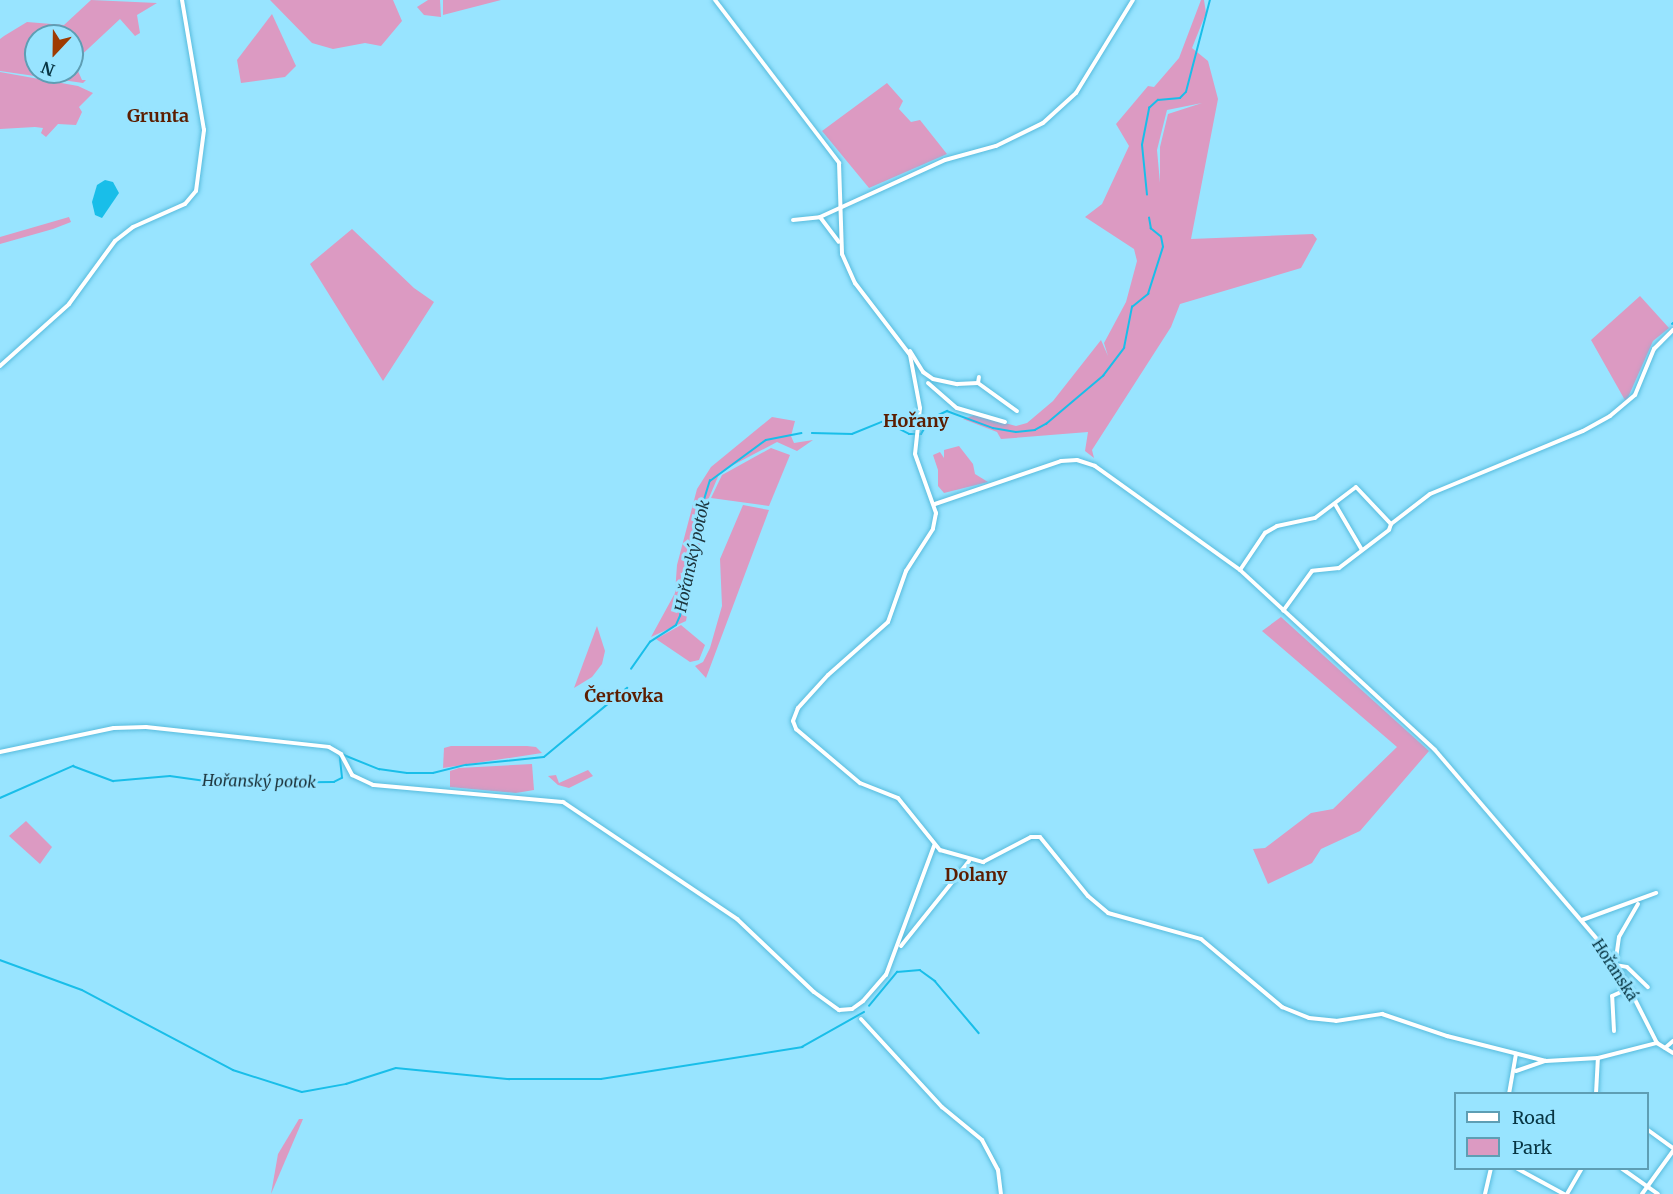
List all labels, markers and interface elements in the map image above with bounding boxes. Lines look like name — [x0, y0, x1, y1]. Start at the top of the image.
north arrow — [24, 24, 84, 84]
text: N — [38, 57, 58, 80]
district label: Grunta — [127, 105, 189, 127]
district label: Hořany — [883, 410, 949, 432]
water label: Hořanský potok — [671, 498, 713, 614]
district label: Čertovka — [584, 685, 664, 707]
water label: Hořanský potok — [202, 770, 316, 792]
district label: Dolany — [944, 864, 1008, 886]
street label: Hořanská — [1588, 936, 1642, 1004]
legend — [1454, 1092, 1649, 1170]
text: Road — [1512, 1106, 1556, 1129]
text: Park — [1512, 1136, 1552, 1159]

